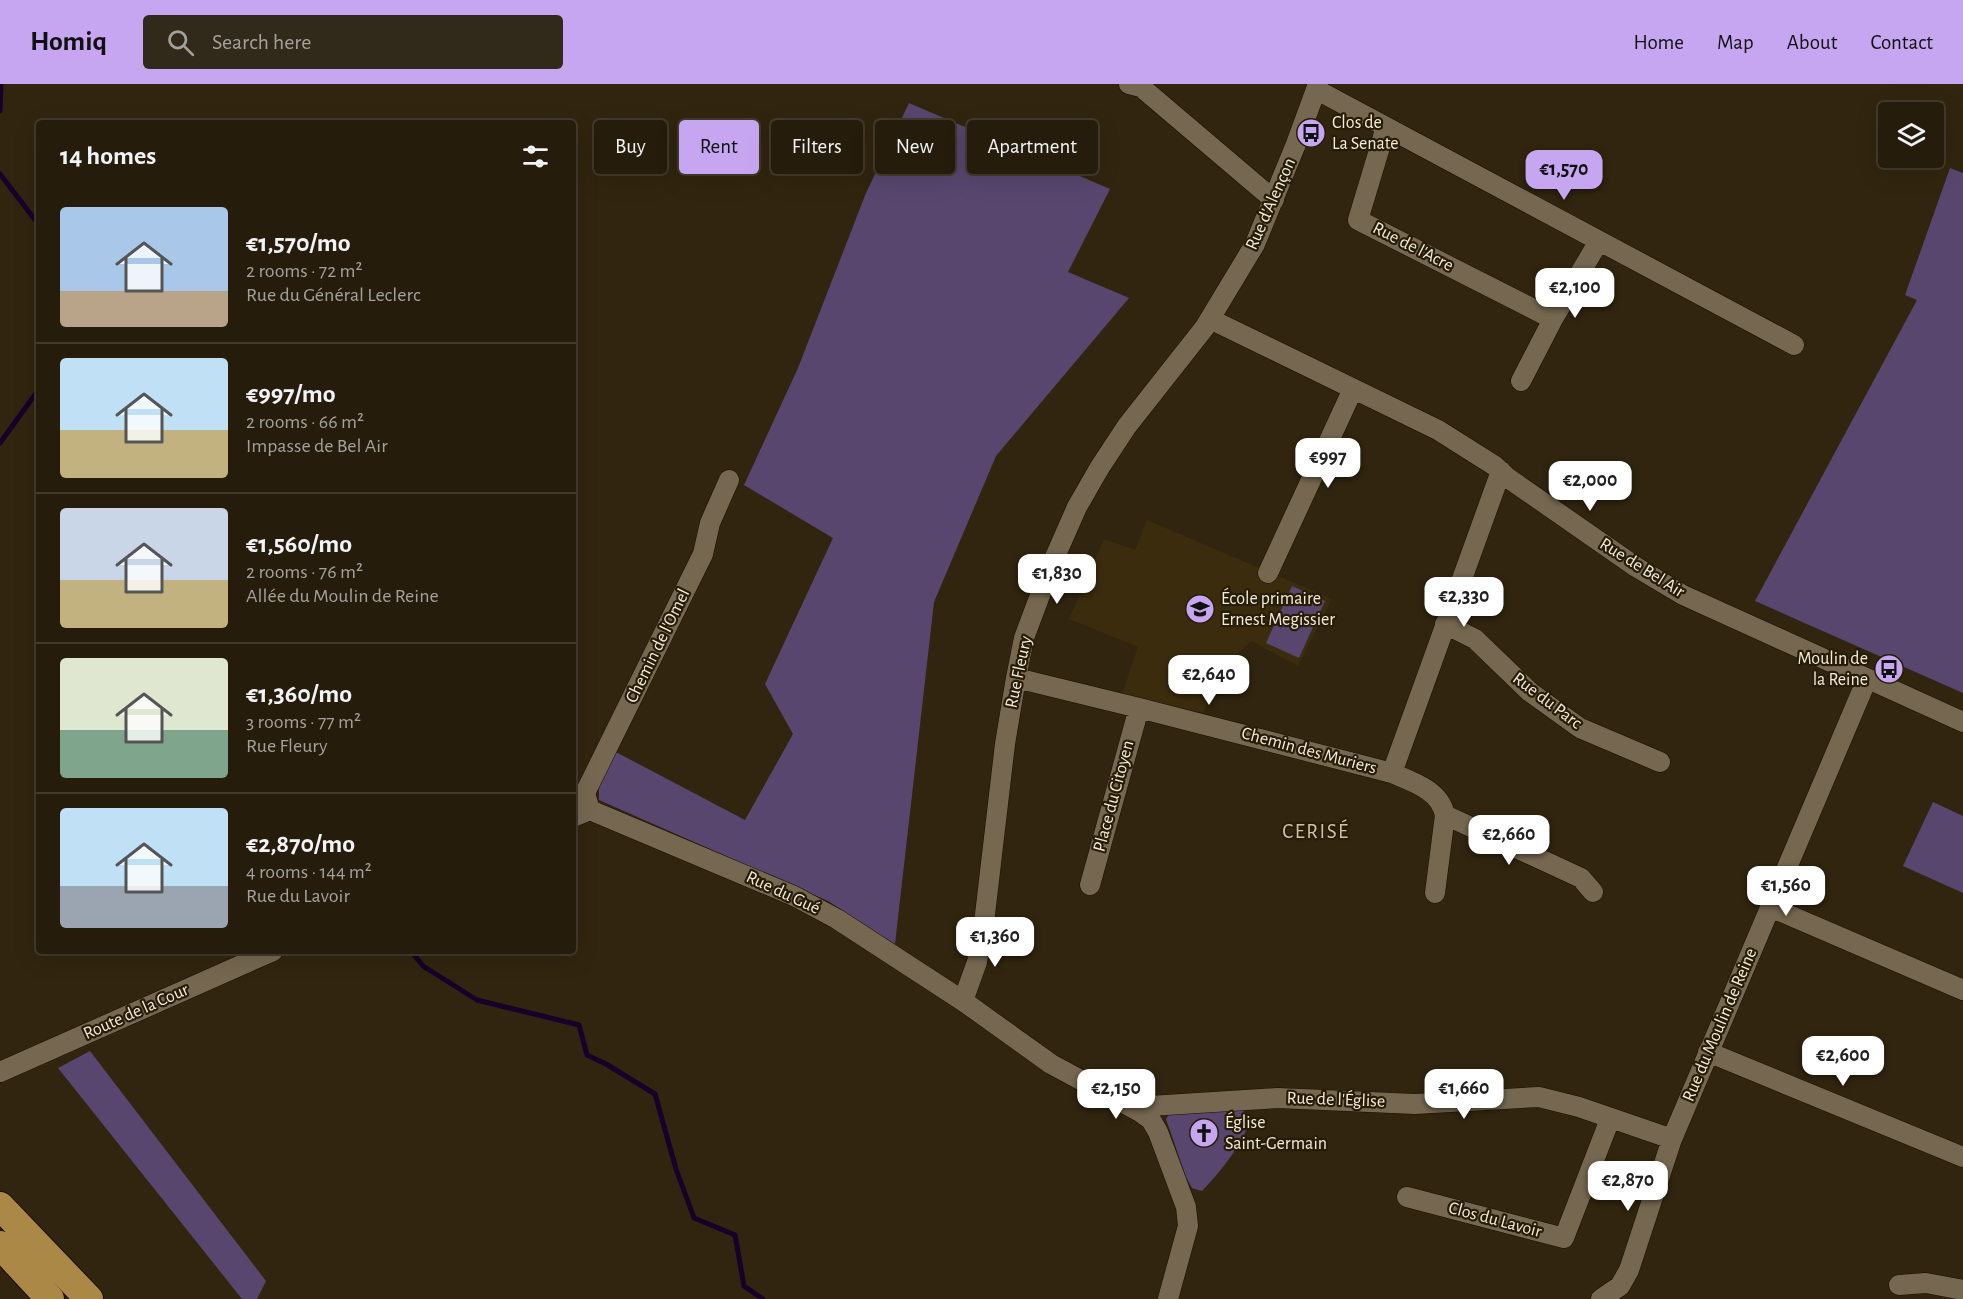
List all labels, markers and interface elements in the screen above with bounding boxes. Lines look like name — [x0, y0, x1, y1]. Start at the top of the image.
search box — [143, 15, 563, 69]
icon: search — [164, 26, 197, 59]
text: Homiq — [30, 28, 107, 56]
text: Search here — [212, 31, 312, 53]
text: Home — [1633, 32, 1684, 53]
text: Map — [1717, 32, 1754, 53]
text: About — [1787, 32, 1837, 53]
text: Contact — [1870, 32, 1933, 53]
map controls — [1878, 102, 1944, 168]
button: layers — [1878, 102, 1944, 168]
place label: Clos de La Senate — [1332, 114, 1399, 153]
bus stop icon: Clos de La Senate — [1295, 117, 1327, 149]
chip: Buy — [594, 120, 667, 174]
chip: Rent — [679, 120, 759, 174]
chip: Filters — [771, 120, 863, 174]
chip: New — [875, 120, 955, 174]
chip: Apartment — [967, 120, 1098, 174]
icon: filters — [519, 140, 552, 173]
text: 14 homes — [60, 143, 156, 169]
pin: €1,570 — [1515, 150, 1613, 201]
street label: Rue d'Alençon — [1243, 155, 1299, 253]
text: €1,570 — [1540, 159, 1588, 179]
street label: Rue de l'Acre — [1370, 219, 1456, 275]
text: €1,570/mo — [246, 230, 351, 256]
icon: home — [108, 231, 180, 303]
text: 2 rooms · 72 m² — [246, 261, 363, 281]
pin: €2,100 — [1526, 268, 1624, 319]
text: €2,100 — [1549, 277, 1601, 297]
text: Rue du Général Leclerc — [246, 285, 421, 305]
text: €997/mo — [246, 381, 336, 407]
icon: home — [108, 382, 180, 454]
text: 2 rooms · 66 m² — [246, 412, 364, 432]
text: Impasse de Bel Air — [246, 436, 388, 456]
pin: €997 — [1292, 438, 1364, 489]
text: €997 — [1309, 447, 1347, 467]
pin: €2,000 — [1541, 461, 1639, 512]
text: €2,000 — [1563, 470, 1617, 490]
text: €1,560/mo — [246, 531, 352, 557]
icon: home — [108, 532, 180, 604]
street label: Rue de Bel Air — [1596, 535, 1688, 601]
pin: €1,830 — [1008, 554, 1106, 605]
text: 2 rooms · 76 m² — [246, 562, 363, 582]
text: €1,830 — [1032, 563, 1082, 583]
pin: €2,330 — [1415, 577, 1513, 628]
text: Allée du Moulin de Reine — [246, 586, 439, 606]
street label: Chemin de l'Omel — [623, 586, 693, 706]
text: €2,330 — [1439, 586, 1490, 606]
place label: École primaire Ernest Megissier — [1221, 587, 1335, 629]
school or university icon: École primaire Ernest Megissier — [1184, 593, 1216, 625]
street label: Rue Fleury — [1003, 634, 1035, 710]
place label: Moulin de la Reine — [1797, 650, 1868, 689]
bus stop icon: Moulin de la Reine — [1873, 653, 1905, 685]
pin: €2,640 — [1160, 655, 1258, 706]
text: €2,640 — [1182, 664, 1236, 684]
street label: Rue du Parc — [1509, 669, 1585, 733]
text: €1,360/mo — [246, 681, 352, 707]
icon: home — [108, 682, 180, 754]
text: 3 rooms · 77 m² — [246, 712, 361, 732]
street label: Chemin des Muriers — [1240, 724, 1378, 778]
text: Rue Fleury — [246, 736, 327, 756]
street label: Place du Citoyen — [1090, 738, 1138, 854]
pin: €2,660 — [1460, 815, 1558, 866]
district label: CERISÉ — [1282, 819, 1350, 842]
text: €2,660 — [1482, 824, 1536, 844]
text: €2,870/mo — [246, 831, 355, 857]
icon: home — [108, 832, 180, 904]
text: 4 rooms · 144 m² — [246, 862, 372, 882]
pin: €1,560 — [1737, 866, 1835, 917]
street label: Rue du Gué — [743, 868, 823, 918]
text: €1,560 — [1761, 875, 1811, 895]
text: Rue du Lavoir — [246, 886, 350, 906]
pin: €1,360 — [946, 917, 1044, 968]
text: €1,360 — [970, 926, 1020, 946]
street label: Rue du Moulin de Reine — [1680, 946, 1760, 1104]
street label: Route de la Cour — [81, 981, 191, 1043]
pin: €2,600 — [1794, 1036, 1892, 1087]
text: €2,600 — [1816, 1045, 1870, 1065]
pin: €2,150 — [1067, 1069, 1165, 1120]
pin: €1,660 — [1415, 1069, 1513, 1120]
text: €2,150 — [1091, 1078, 1141, 1098]
text: €1,660 — [1439, 1078, 1489, 1098]
street label: Rue de l'Église — [1286, 1086, 1386, 1111]
place label: Église Saint-Germain — [1225, 1111, 1327, 1153]
church icon: Église Saint-Germain — [1188, 1117, 1220, 1149]
pin: €2,870 — [1579, 1161, 1677, 1212]
text: €2,870 — [1602, 1170, 1654, 1190]
street label: Clos du Lavoir — [1446, 1199, 1544, 1241]

